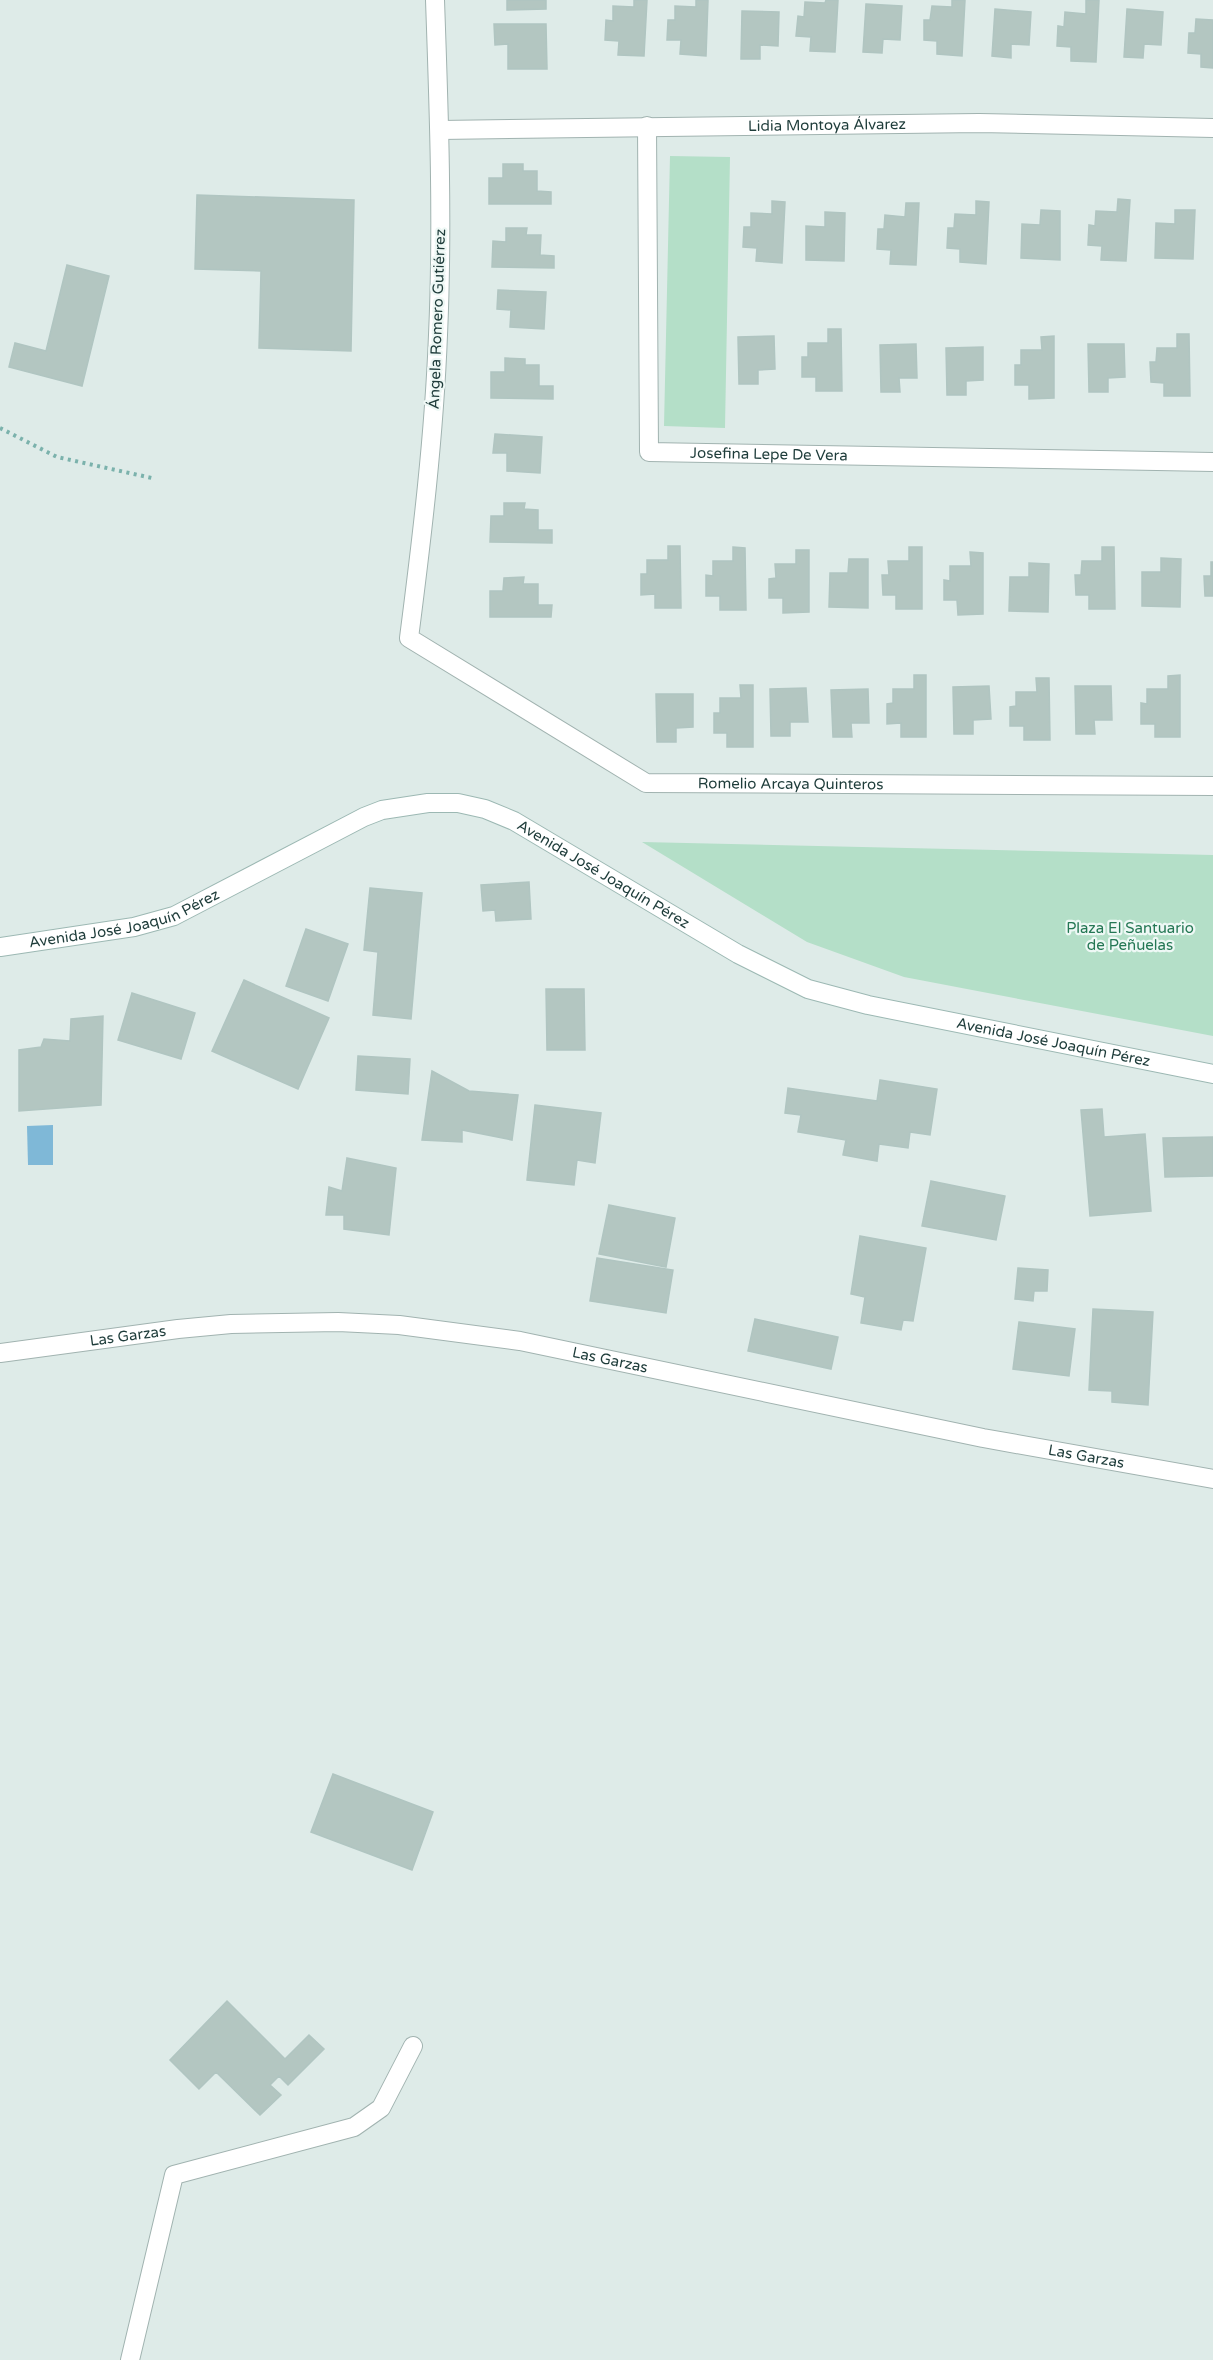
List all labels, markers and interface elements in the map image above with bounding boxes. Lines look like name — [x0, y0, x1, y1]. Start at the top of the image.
street label: Lidia Montoya Álvarez — [748, 115, 906, 135]
street label: Ángela Romero Gutiérrez — [425, 228, 449, 410]
street label: Josefina Lepe De Vera — [690, 444, 848, 465]
street label: Romelio Arcaya Quinteros — [698, 774, 884, 793]
street label: Avenida José Joaquín Pérez — [514, 816, 693, 932]
street label: Avenida José Joaquín Pérez — [28, 885, 222, 952]
park label: Plaza El Santuario de Peñuelas — [1066, 919, 1194, 954]
street label: Avenida José Joaquín Pérez — [955, 1014, 1152, 1070]
street label: Las Garzas — [89, 1322, 167, 1350]
street label: Las Garzas — [571, 1343, 650, 1377]
street label: Las Garzas — [1047, 1441, 1126, 1472]

